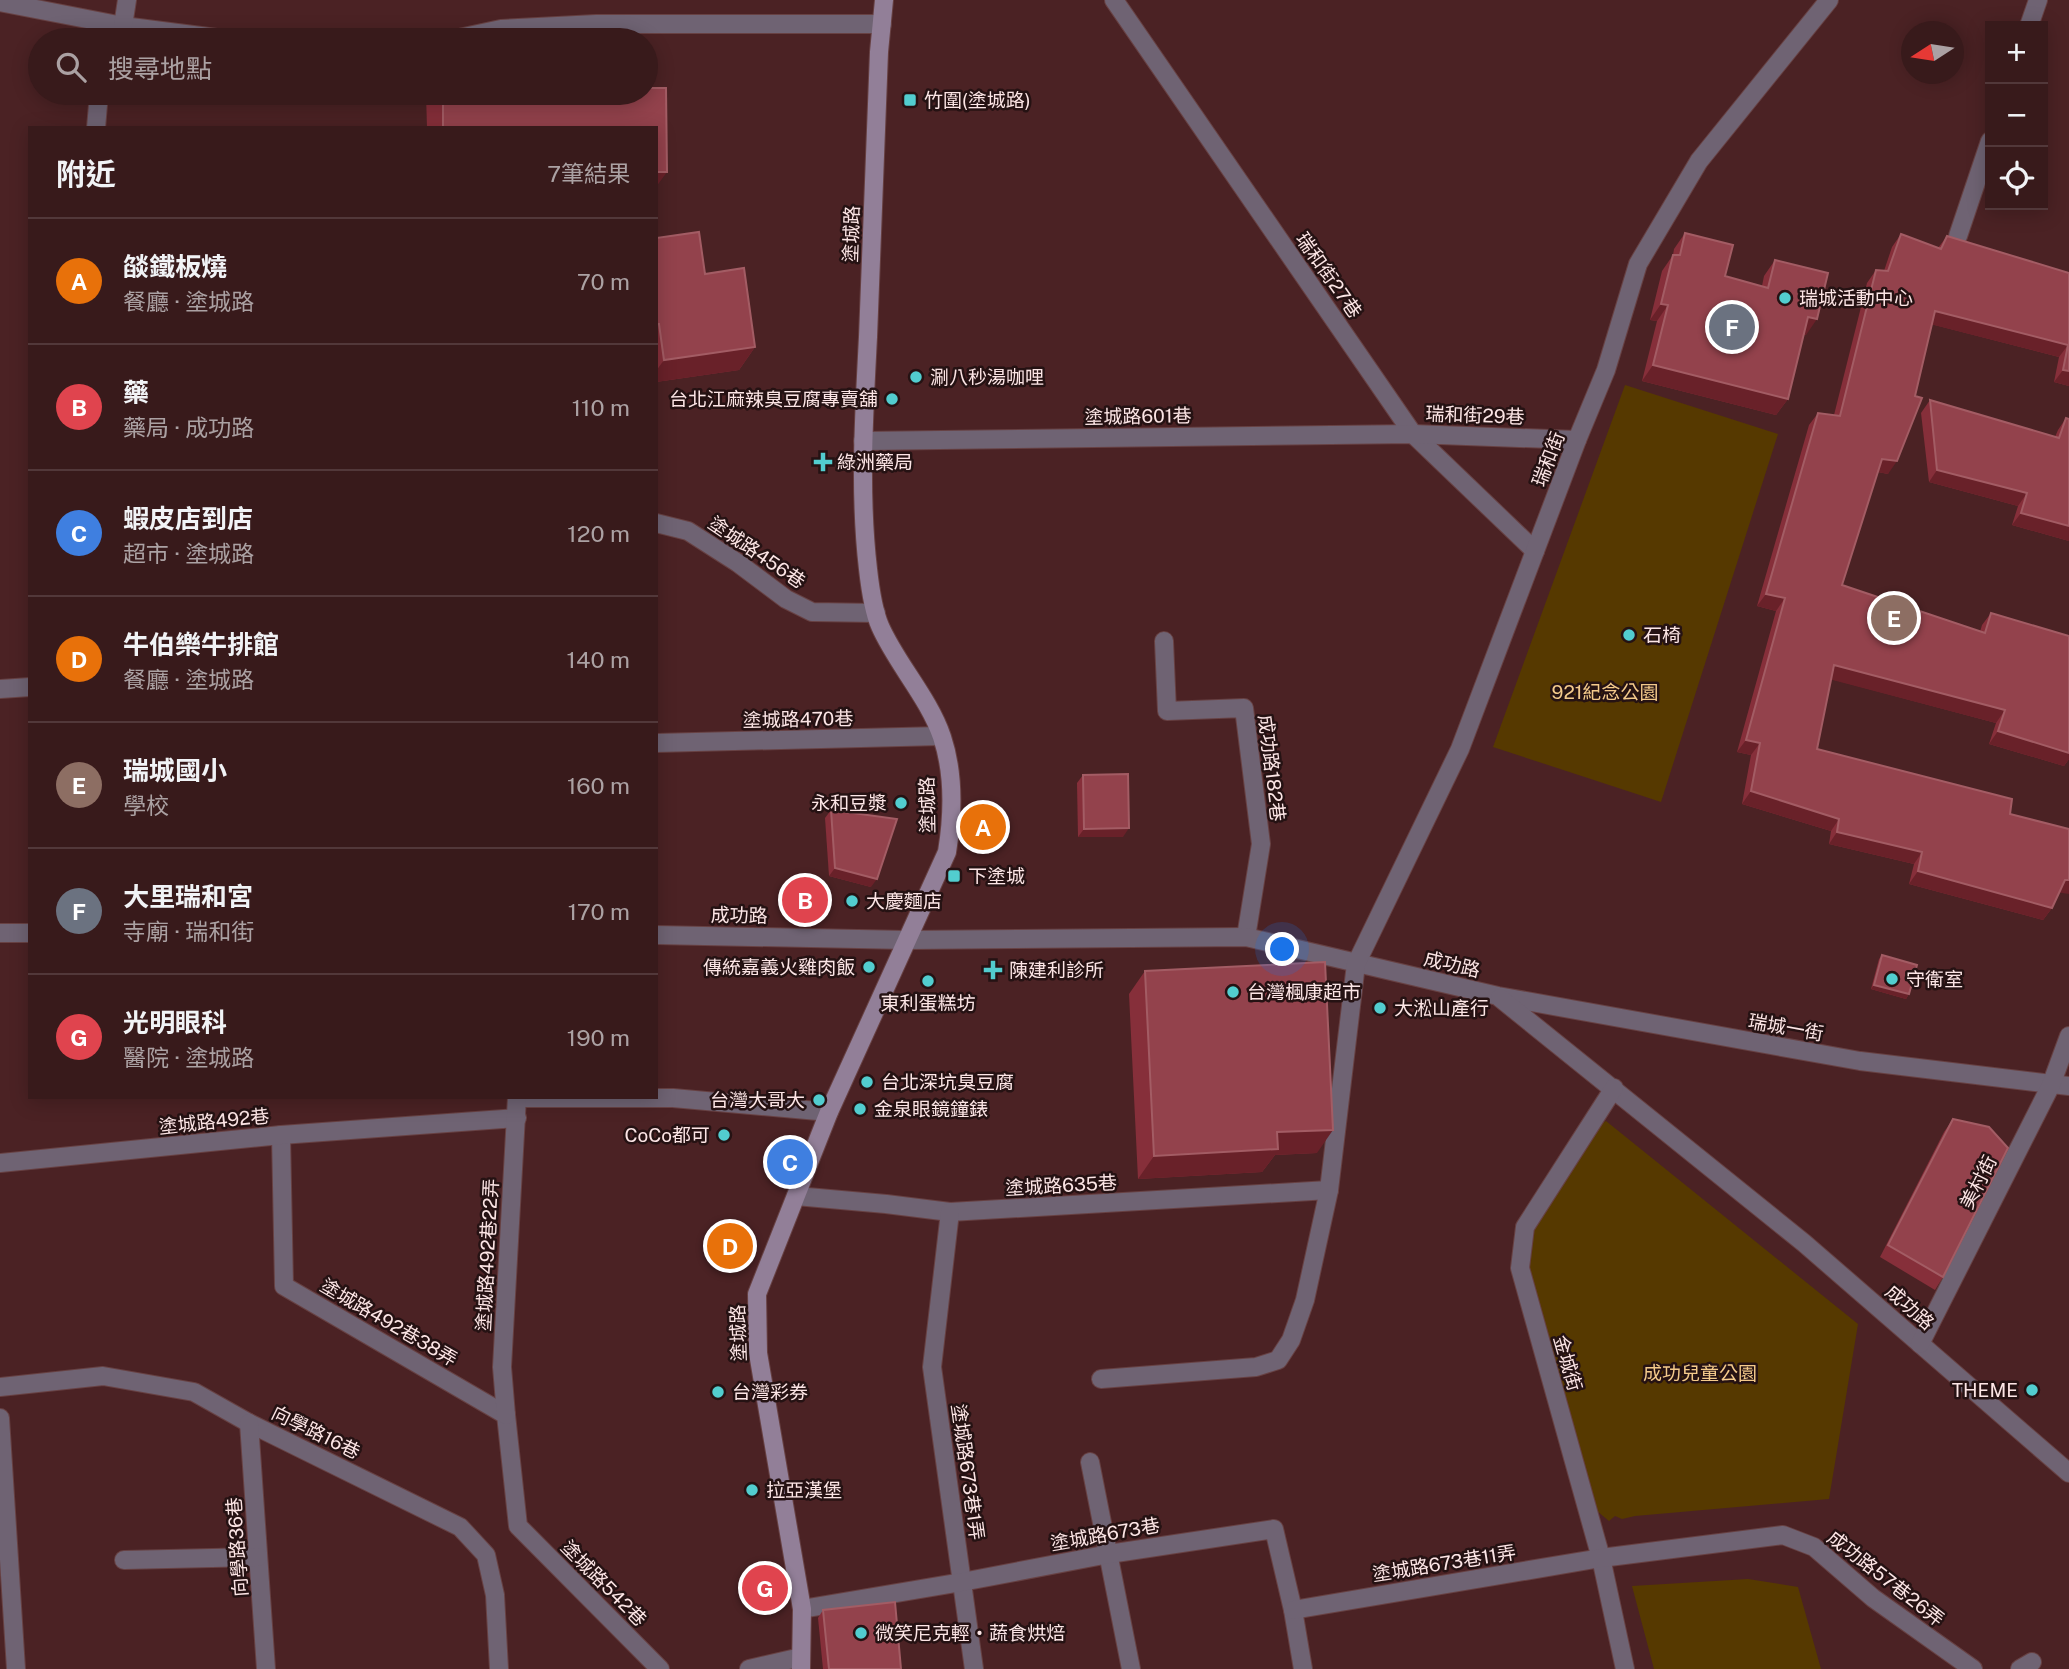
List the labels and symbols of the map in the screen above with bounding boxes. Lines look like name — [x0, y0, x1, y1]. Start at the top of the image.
north arrow — [1901, 21, 1964, 84]
place label: 竹圍(塗城路) — [924, 89, 1031, 111]
marker: 竹圍(塗城路) — [902, 92, 918, 108]
street label: 塗城路 — [839, 205, 863, 263]
street label: 瑞和街27巷 — [1292, 228, 1366, 322]
place label: 瑞城活動中心 — [1799, 287, 1913, 309]
marker: 瑞城活動中心 — [1777, 290, 1793, 306]
pin: F — [1709, 301, 1755, 353]
place label: 涮八秒湯咖哩 — [930, 366, 1044, 388]
marker: 涮八秒湯咖哩 — [908, 369, 924, 385]
place label: 台北江麻辣臭豆腐專賣舖 — [669, 388, 878, 410]
marker: 台北江麻辣臭豆腐專賣舖 — [884, 391, 900, 407]
street label: 瑞和街29巷 — [1425, 402, 1525, 428]
street label: 塗城路601巷 — [1084, 404, 1192, 428]
street label: 瑞和街 — [1528, 428, 1568, 490]
place label: 綠洲藥局 — [837, 451, 913, 473]
marker: 綠洲藥局 — [815, 454, 831, 470]
street label: 塗城路456巷 — [705, 512, 809, 592]
pin: E — [1871, 592, 1917, 644]
place label: 石椅 — [1643, 624, 1681, 646]
marker: 石椅 — [1621, 627, 1637, 643]
park label: 921紀念公園 — [1552, 681, 1658, 703]
street label: 塗城路470巷 — [743, 707, 853, 731]
street label: 成功路182巷 — [1255, 713, 1289, 823]
street label: 塗城路 — [916, 776, 938, 834]
place label: 永和豆漿 — [811, 792, 887, 814]
marker: 永和豆漿 — [893, 795, 909, 811]
pin: A — [960, 801, 1006, 853]
place label: 下塗城 — [968, 865, 1025, 887]
marker: 下塗城 — [946, 868, 962, 884]
pin: B — [782, 874, 828, 926]
place label: 大慶麵店 — [866, 890, 942, 912]
marker: 大慶麵店 — [844, 893, 860, 909]
street label: 成功路 — [710, 904, 768, 926]
your location — [1265, 932, 1299, 966]
street label: 成功路 — [1422, 947, 1482, 981]
place label: 傳統嘉義火雞肉飯 — [703, 956, 855, 978]
marker: 傳統嘉義火雞肉飯 — [861, 959, 877, 975]
place label: 陳建利診所 — [1009, 959, 1104, 981]
marker: 陳建利診所 — [983, 960, 1003, 980]
place label: 守衛室 — [1906, 968, 1963, 990]
marker: 守衛室 — [1884, 971, 1900, 987]
marker: 東利蛋糕坊 — [920, 973, 936, 989]
place label: 台灣楓康超市 — [1247, 981, 1361, 1003]
marker: 台灣楓康超市 — [1225, 984, 1241, 1000]
place label: 東利蛋糕坊 — [880, 992, 976, 1014]
place label: 大淞山產行 — [1394, 997, 1489, 1019]
marker: 大淞山產行 — [1372, 1000, 1388, 1016]
street label: 瑞城一街 — [1747, 1010, 1825, 1044]
place label: 台北深坑臭豆腐 — [881, 1071, 1014, 1093]
marker: 台北深坑臭豆腐 — [859, 1074, 875, 1090]
place label: 台灣大哥大 — [710, 1089, 805, 1111]
marker: 台灣大哥大 — [811, 1092, 827, 1108]
place label: 金泉眼鏡鐘錶 — [874, 1098, 988, 1120]
marker: 金泉眼鏡鐘錶 — [852, 1101, 868, 1117]
street label: 塗城路492巷 — [158, 1104, 270, 1138]
place label: CoCo都可 — [624, 1124, 710, 1146]
marker: CoCo都可 — [716, 1127, 732, 1143]
pin: C — [767, 1136, 813, 1188]
street label: 美村街 — [1955, 1152, 2001, 1212]
street label: 塗城路635巷 — [1005, 1171, 1117, 1199]
street label: 塗城路492巷22弄 — [472, 1178, 502, 1332]
pin: D — [707, 1220, 753, 1272]
street label: 塗城路492巷38弄 — [317, 1274, 461, 1370]
street label: 成功路 — [1881, 1280, 1939, 1334]
street label: 塗城路 — [726, 1304, 750, 1362]
street label: 金城街 — [1550, 1333, 1586, 1393]
park label: 成功兒童公園 — [1643, 1362, 1757, 1384]
place label: THEME — [1952, 1379, 2018, 1401]
place label: 台灣彩券 — [732, 1381, 808, 1403]
marker: THEME — [2024, 1382, 2040, 1398]
marker: 台灣彩券 — [710, 1384, 726, 1400]
street label: 向學路16巷 — [268, 1401, 364, 1463]
street label: 塗城路673巷1弄 — [948, 1403, 988, 1541]
place label: 拉亞漢堡 — [766, 1479, 842, 1501]
marker: 拉亞漢堡 — [744, 1482, 760, 1498]
street label: 向學路36巷 — [223, 1497, 251, 1597]
street label: 塗城路673巷 — [1049, 1514, 1161, 1554]
street label: 成功路57巷26弄 — [1823, 1526, 1949, 1630]
street label: 塗城路542巷 — [557, 1536, 651, 1630]
street label: 塗城路673巷11弄 — [1371, 1541, 1517, 1585]
pin: G — [742, 1562, 788, 1614]
place label: 微笑尼克輕‧蔬食烘焙 — [875, 1622, 1065, 1644]
marker: 微笑尼克輕‧蔬食烘焙 — [853, 1625, 869, 1641]

